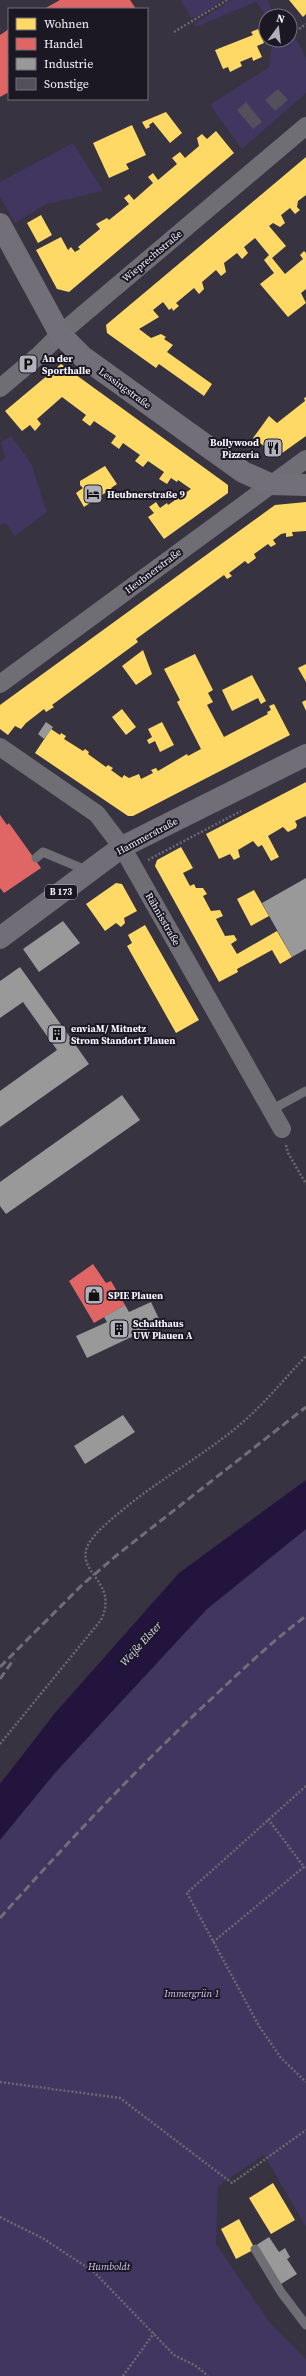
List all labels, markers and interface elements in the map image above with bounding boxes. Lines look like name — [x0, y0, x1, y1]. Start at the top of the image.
legend — [8, 8, 148, 100]
north arrow — [258, 8, 298, 48]
text: N — [275, 11, 286, 27]
text: Wohnen — [44, 16, 89, 32]
text: Handel — [44, 36, 83, 52]
text: Industrie — [44, 56, 93, 72]
text: Sonstige — [44, 76, 89, 92]
street label: Wieprechtstraße — [119, 227, 185, 285]
place label: An der Sporthalle — [42, 352, 91, 377]
parking icon: An der Sporthalle — [17, 353, 39, 375]
street label: Lessingstraße — [96, 365, 154, 411]
place label: Bollywood Pizzeria — [210, 436, 260, 461]
restaurant icon: Bollywood Pizzeria — [262, 437, 284, 459]
hotel icon: Heubnerstraße 9 — [82, 483, 104, 505]
place label: Heubnerstraße 9 — [107, 488, 185, 501]
street label: Heubnerstraße — [122, 545, 184, 597]
street label: Hammerstraße — [114, 814, 180, 858]
road number: B 173 — [45, 885, 77, 899]
street label: Rähnisstraße — [143, 890, 183, 948]
place label: enviaM/ Mitnetz Strom Standort Plauen — [71, 1022, 175, 1047]
building icon: enviaM/ Mitnetz Strom Standort Plauen — [46, 1023, 68, 1045]
shop icon: SPIE Plauen — [83, 1284, 105, 1306]
place label: SPIE Plauen — [108, 1289, 163, 1302]
place label: Schalthaus UW Plauen A — [133, 1317, 193, 1342]
building icon: Schalthaus UW Plauen A — [108, 1318, 130, 1340]
water label: Weiße Elster — [117, 1618, 165, 1670]
park label: Immergrün 1 — [163, 1987, 220, 2000]
park label: Humboldt — [87, 2260, 131, 2273]

